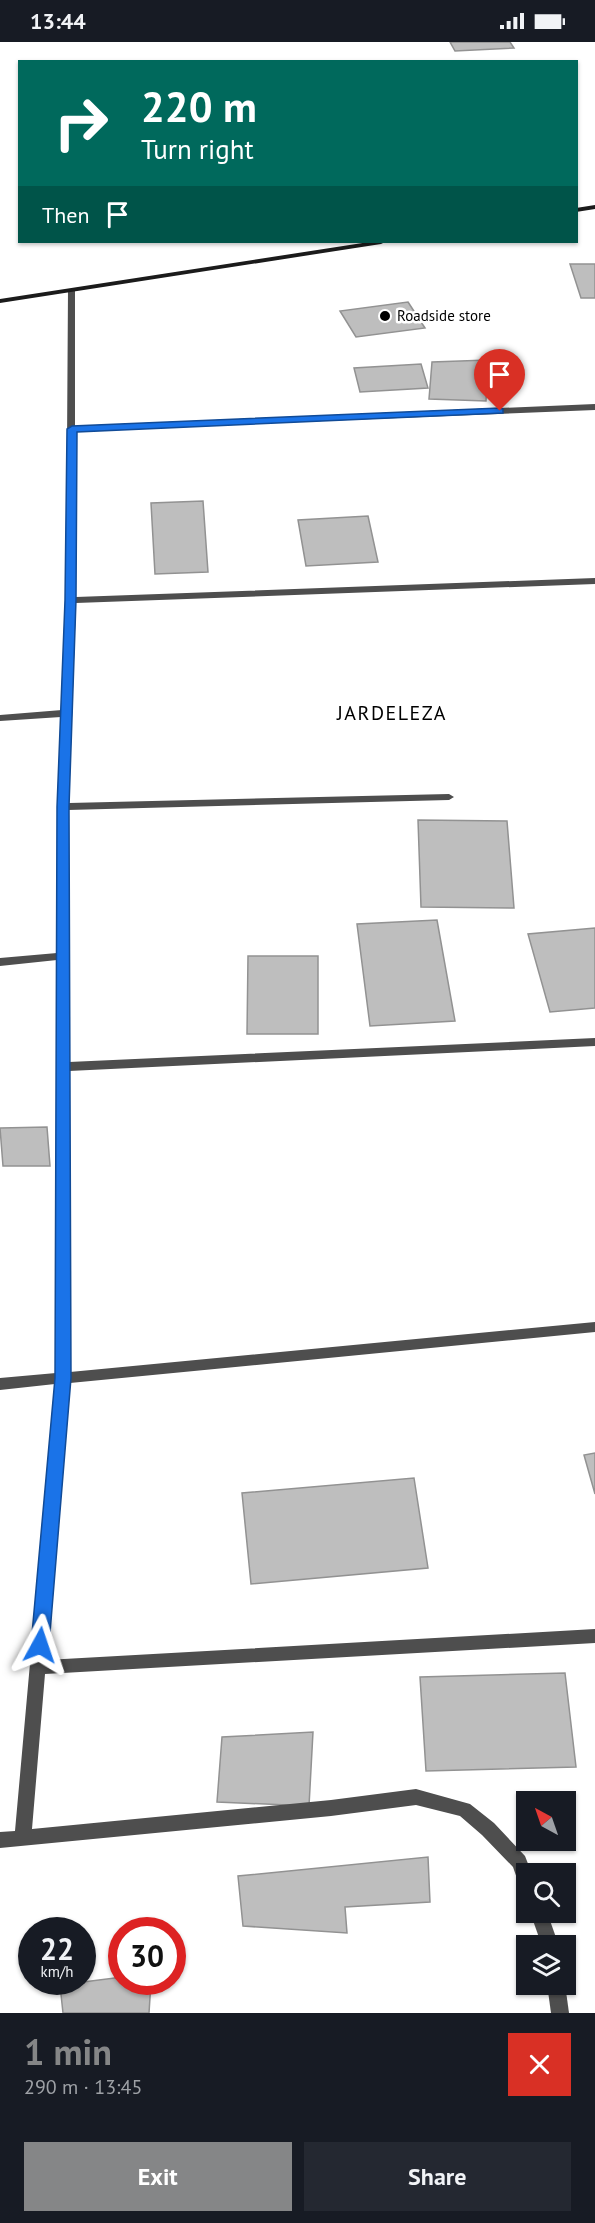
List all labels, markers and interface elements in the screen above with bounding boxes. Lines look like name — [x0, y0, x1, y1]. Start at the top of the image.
text: 13:44 — [30, 7, 86, 35]
text: 220 m — [141, 79, 257, 134]
icon: right — [42, 84, 120, 162]
text: Turn right — [141, 132, 254, 166]
icon: arrive — [101, 198, 134, 231]
text: Then — [42, 201, 89, 229]
place label: Roadside store — [397, 306, 491, 325]
marker: Roadside store — [378, 309, 392, 323]
pin — [474, 349, 525, 411]
icon: arrive — [483, 358, 516, 391]
district label: JARDELEZA — [336, 700, 447, 726]
position arrow — [8, 1613, 72, 1677]
north arrow — [516, 1791, 576, 1851]
map controls — [516, 1791, 576, 1995]
button: search — [516, 1863, 576, 1923]
speed limit sign: 30 — [108, 1917, 186, 1995]
text: 22 — [40, 1929, 74, 1968]
button: layers — [516, 1935, 576, 1995]
text: km/h — [41, 1962, 73, 1981]
text: 1 min — [24, 2028, 112, 2075]
button: close — [508, 2033, 571, 2096]
text: 290 m · 13:45 — [24, 2074, 142, 2100]
button: Exit — [24, 2142, 292, 2211]
button: Share — [304, 2142, 571, 2211]

